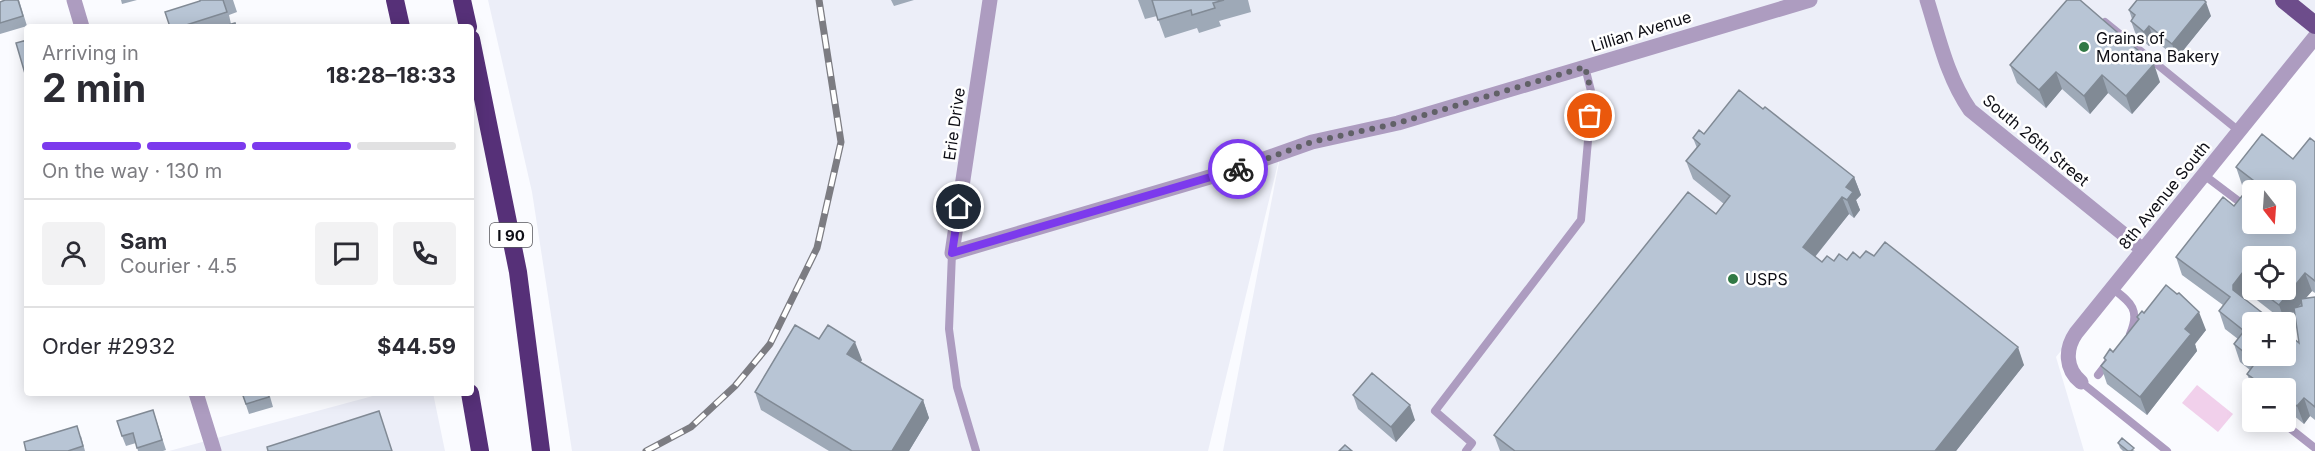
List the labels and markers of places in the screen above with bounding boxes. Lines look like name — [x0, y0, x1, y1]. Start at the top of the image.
place label: Grains of Montana Bakery — [2096, 28, 2219, 66]
marker: Grains of Montana Bakery — [2077, 40, 2091, 54]
pin — [1564, 90, 1615, 141]
pin — [933, 181, 984, 232]
place label: USPS — [1745, 269, 1788, 289]
marker: USPS — [1726, 272, 1740, 286]

